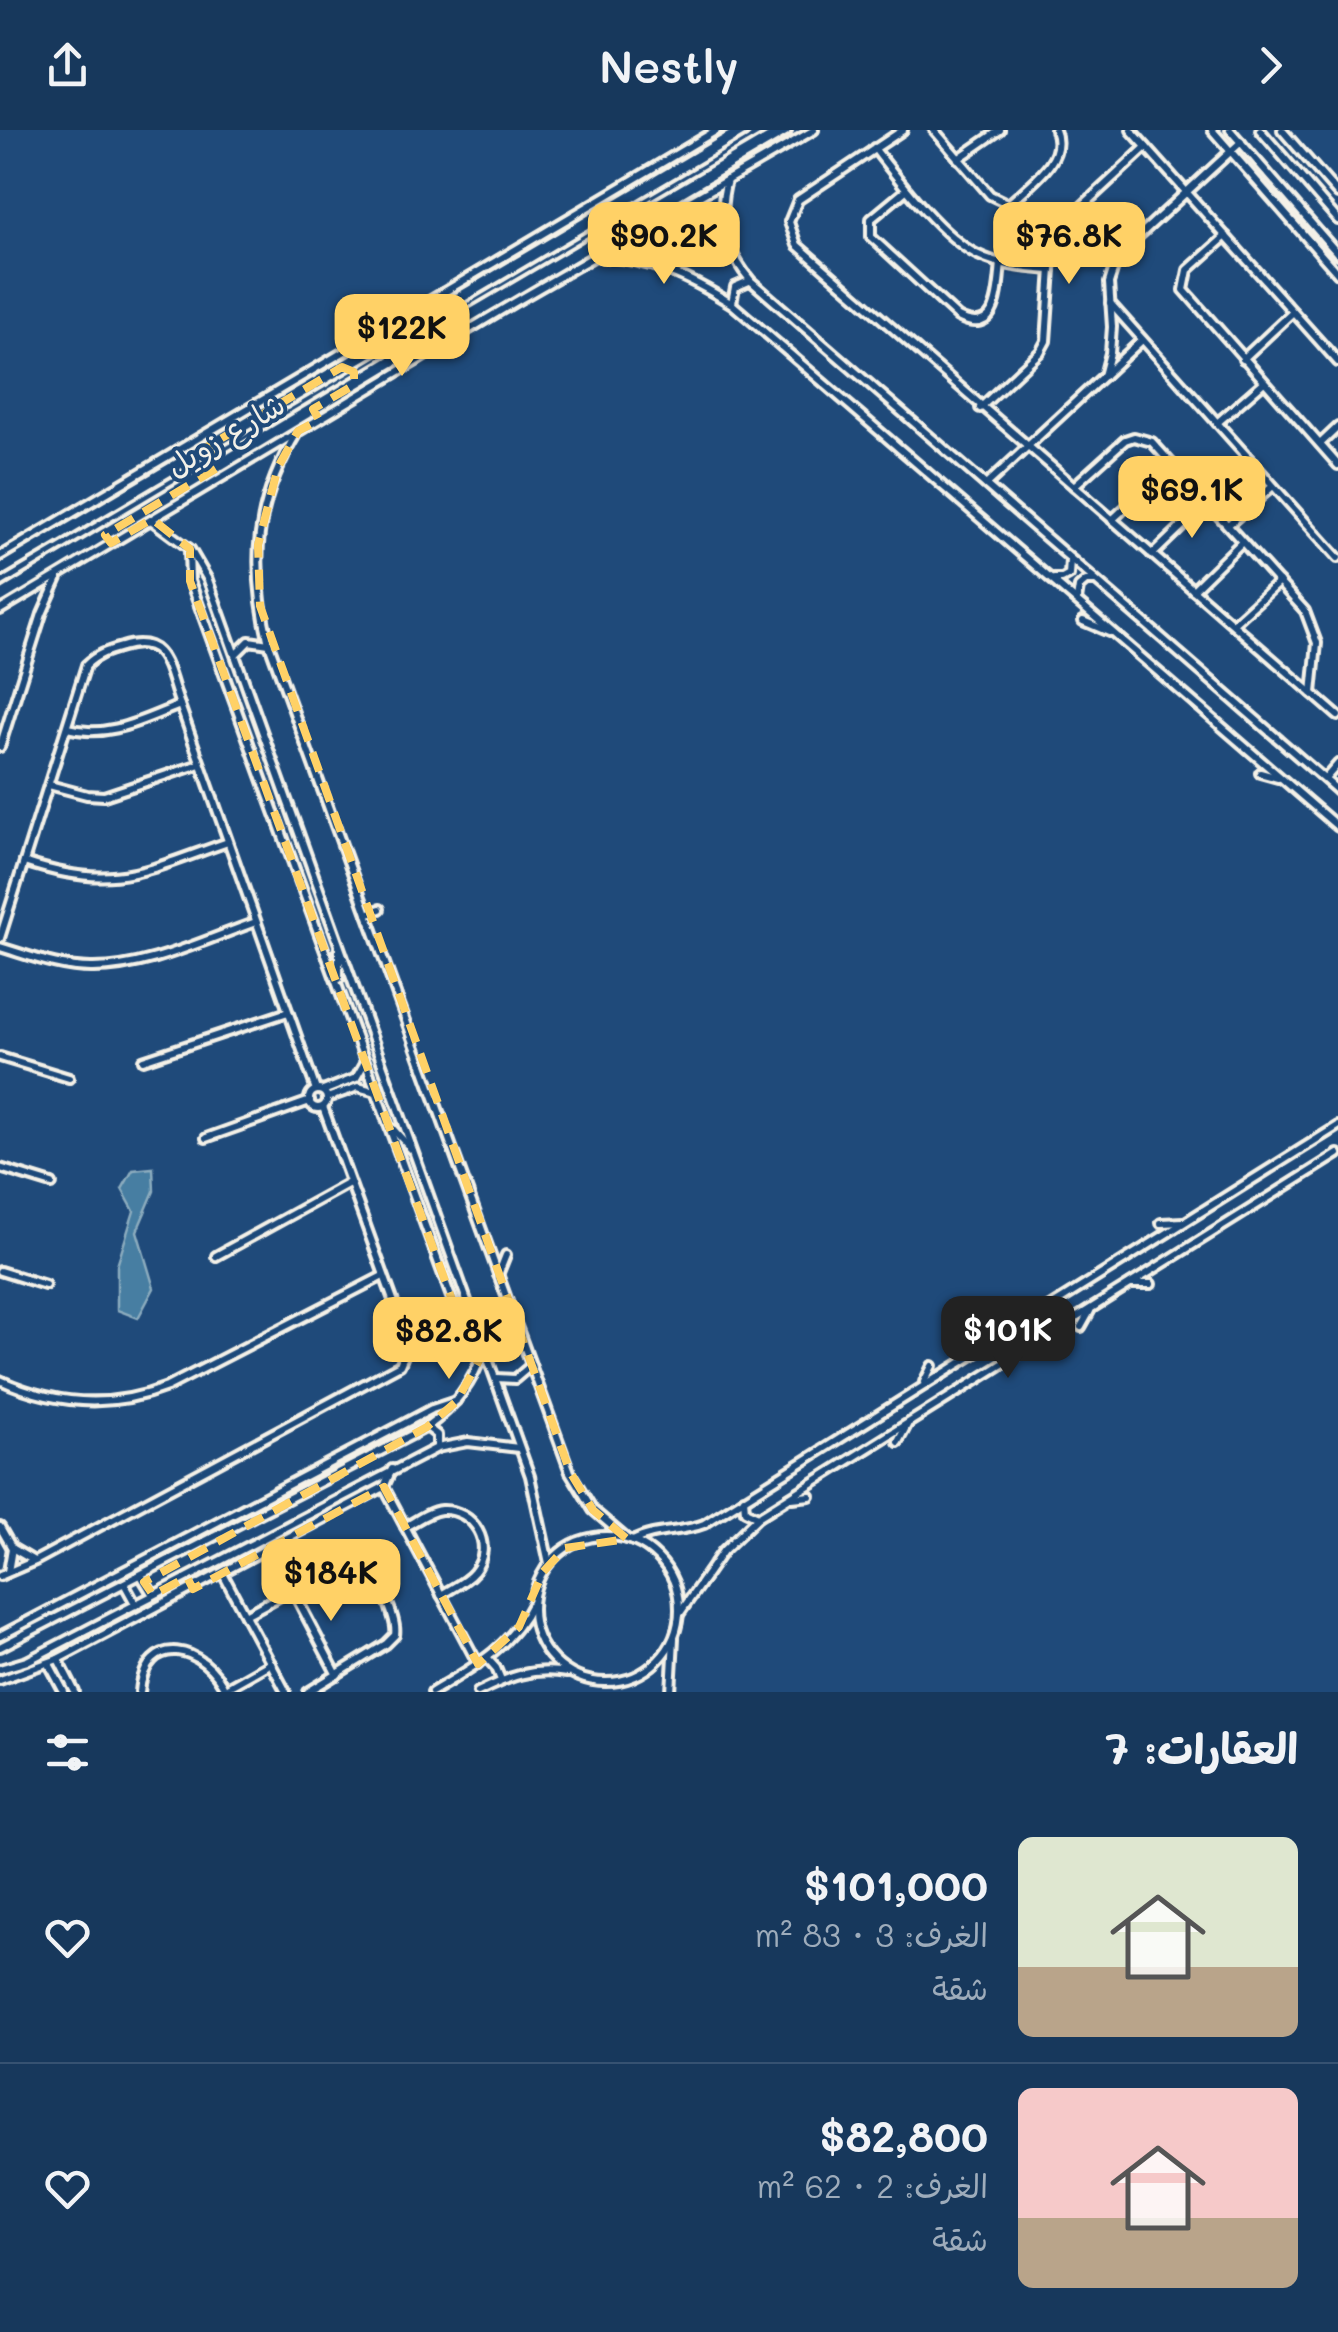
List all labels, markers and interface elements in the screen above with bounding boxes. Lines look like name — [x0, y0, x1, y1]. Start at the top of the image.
text: Nestly — [599, 36, 739, 94]
icon: share — [40, 38, 95, 93]
icon: forward — [1243, 38, 1298, 93]
pin: $90.2K — [583, 202, 745, 287]
pin: $76.8K — [988, 202, 1150, 287]
text: $90.2K — [610, 213, 718, 255]
text: $76.8K — [1015, 213, 1123, 255]
pin: $122K — [332, 294, 472, 379]
text: $122K — [357, 305, 447, 347]
street label: شارع زويل — [158, 383, 293, 488]
pin: $69.1K — [1111, 456, 1273, 541]
text: $69.1K — [1140, 467, 1244, 509]
pin: $101K — [938, 1296, 1078, 1381]
pin: $82.8K — [368, 1297, 530, 1382]
text: $101K — [963, 1307, 1053, 1349]
text: $82.8K — [395, 1308, 503, 1350]
pin: $184K — [261, 1539, 401, 1624]
text: $184K — [283, 1550, 379, 1592]
text: العقارات: 7 — [1105, 1720, 1298, 1775]
icon: filters — [40, 1725, 95, 1780]
text: $101,000 — [804, 1857, 988, 1912]
icon: home — [1098, 1877, 1218, 1997]
icon: heart — [40, 1910, 95, 1965]
text: الغرف: 3 · 83 m² — [755, 1913, 988, 1955]
text: شقة — [932, 1966, 988, 2008]
text: $82,800 — [820, 2108, 988, 2163]
icon: home — [1098, 2128, 1218, 2248]
icon: heart — [40, 2161, 95, 2216]
text: الغرف: 2 · 62 m² — [757, 2164, 988, 2206]
text: شقة — [932, 2217, 988, 2259]

